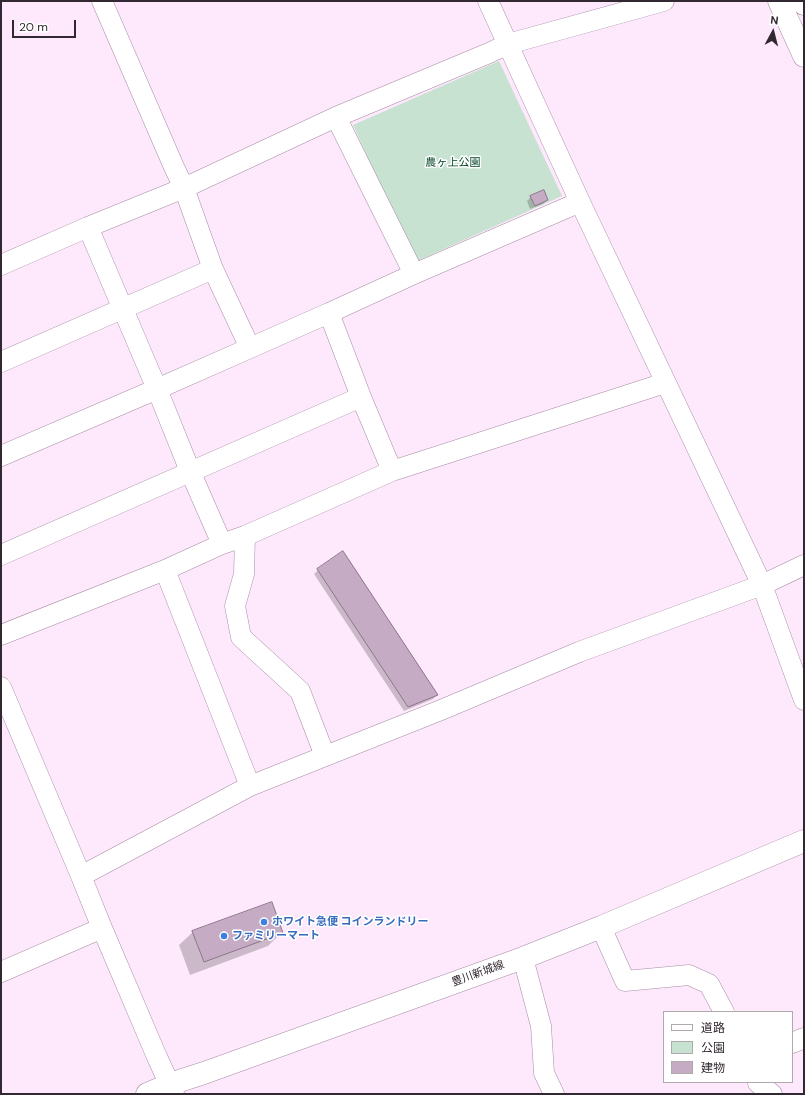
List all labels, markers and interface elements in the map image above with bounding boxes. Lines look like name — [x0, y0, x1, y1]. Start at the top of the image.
scale bar — [14, 12, 78, 38]
north arrow — [753, 12, 793, 52]
text: N — [770, 13, 779, 28]
text: 20 m — [19, 19, 48, 35]
park label: 農ヶ上公園 — [426, 156, 480, 170]
place label: ホワイト急便 コインランドリー — [272, 915, 429, 929]
marker: ホワイト急便 コインランドリー — [259, 917, 269, 927]
place label: ファミリーマート — [232, 929, 320, 943]
marker: ファミリーマート — [219, 931, 229, 941]
street label: 豊川新城線 — [450, 958, 506, 990]
legend — [663, 1011, 793, 1083]
text: 道路 — [701, 1020, 725, 1036]
text: 公園 — [701, 1040, 725, 1056]
text: 建物 — [701, 1060, 725, 1076]

